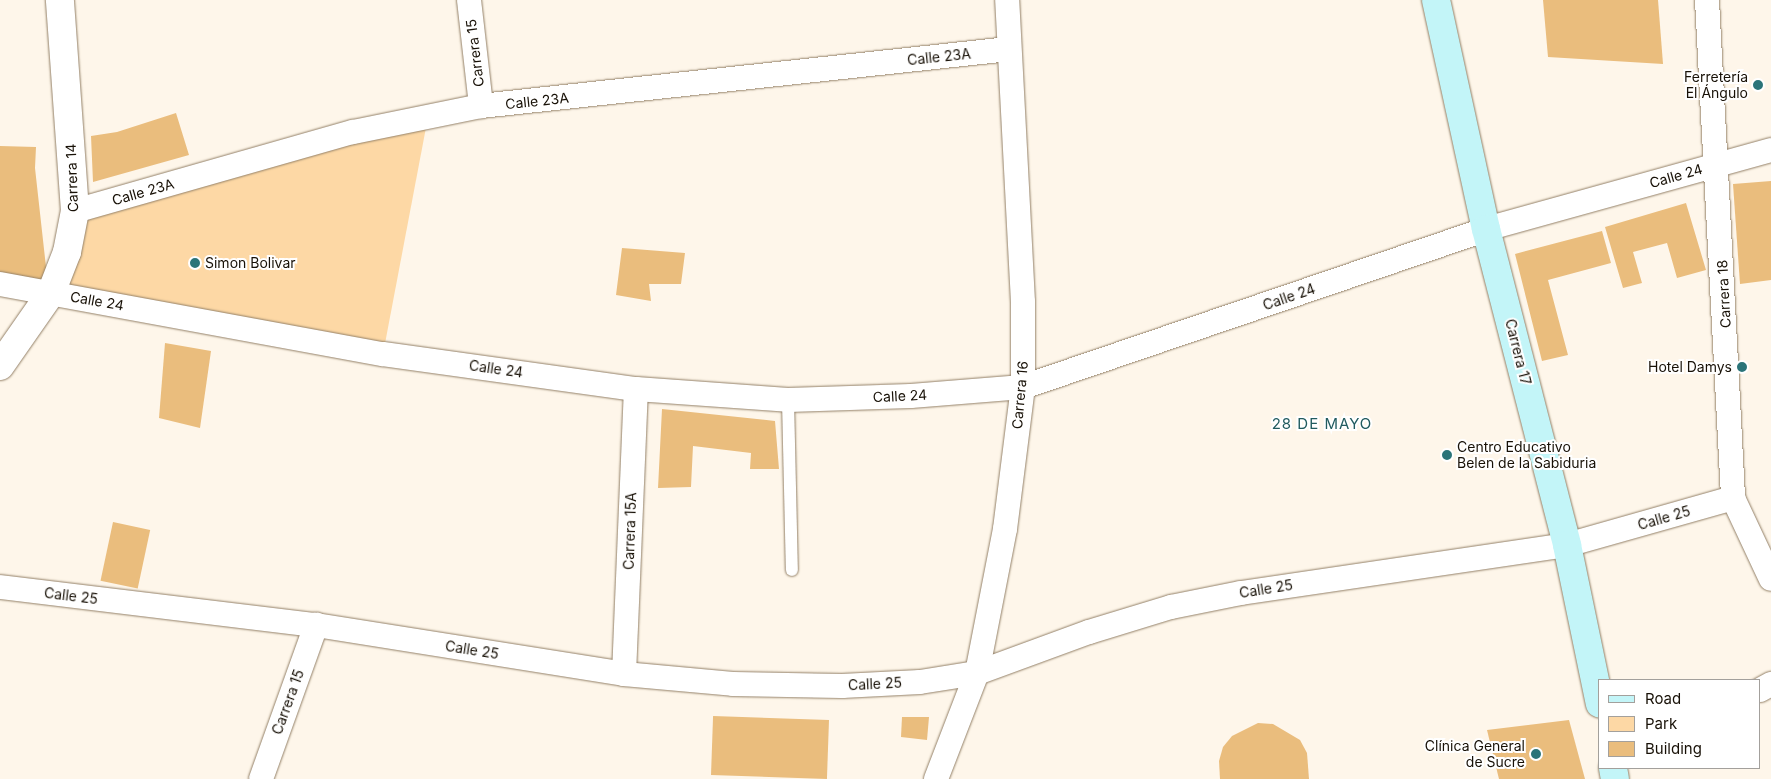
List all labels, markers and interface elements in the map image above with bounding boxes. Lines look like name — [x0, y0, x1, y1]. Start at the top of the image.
street label: Carrera 15 — [463, 18, 487, 88]
street label: Calle 23A — [906, 45, 972, 69]
place label: Ferretería El Ángulo — [1684, 69, 1748, 102]
marker: Ferretería El Ángulo — [1752, 79, 1764, 91]
street label: Calle 23A — [504, 89, 570, 113]
street label: Carrera 14 — [62, 143, 82, 213]
street label: Calle 24 — [1648, 160, 1704, 192]
street label: Calle 23A — [110, 175, 176, 209]
place label: Simon Bolivar — [205, 255, 296, 271]
marker: Simon Bolivar — [189, 257, 201, 269]
street label: Carrera 18 — [1714, 260, 1734, 328]
street label: Calle 24 — [1261, 280, 1317, 314]
street label: Calle 24 — [69, 288, 125, 314]
street label: Carrera 17 — [1502, 317, 1534, 387]
street label: Calle 24 — [468, 357, 524, 381]
place label: Hotel Damys — [1648, 359, 1732, 375]
street label: Carrera 16 — [1009, 360, 1031, 430]
marker: Hotel Damys — [1736, 361, 1748, 373]
street label: Calle 24 — [872, 386, 928, 406]
district label: 28 DE MAYO — [1270, 415, 1374, 433]
place label: Centro Educativo Belen de la Sabiduria — [1457, 439, 1596, 472]
marker: Centro Educativo Belen de la Sabiduria — [1441, 449, 1453, 461]
street label: Carrera 15A — [620, 492, 640, 570]
street label: Calle 25 — [1636, 502, 1692, 534]
street label: Calle 25 — [1238, 576, 1294, 602]
street label: Calle 25 — [43, 584, 99, 608]
street label: Calle 25 — [444, 637, 500, 663]
street label: Carrera 15 — [268, 667, 308, 737]
street label: Calle 25 — [848, 674, 902, 694]
legend — [1598, 679, 1761, 769]
text: Road — [1645, 689, 1681, 708]
text: Park — [1645, 714, 1677, 733]
place label: Clínica General de Sucre — [1425, 738, 1525, 770]
text: Building — [1645, 739, 1702, 758]
marker: Clínica General de Sucre — [1529, 747, 1543, 761]

